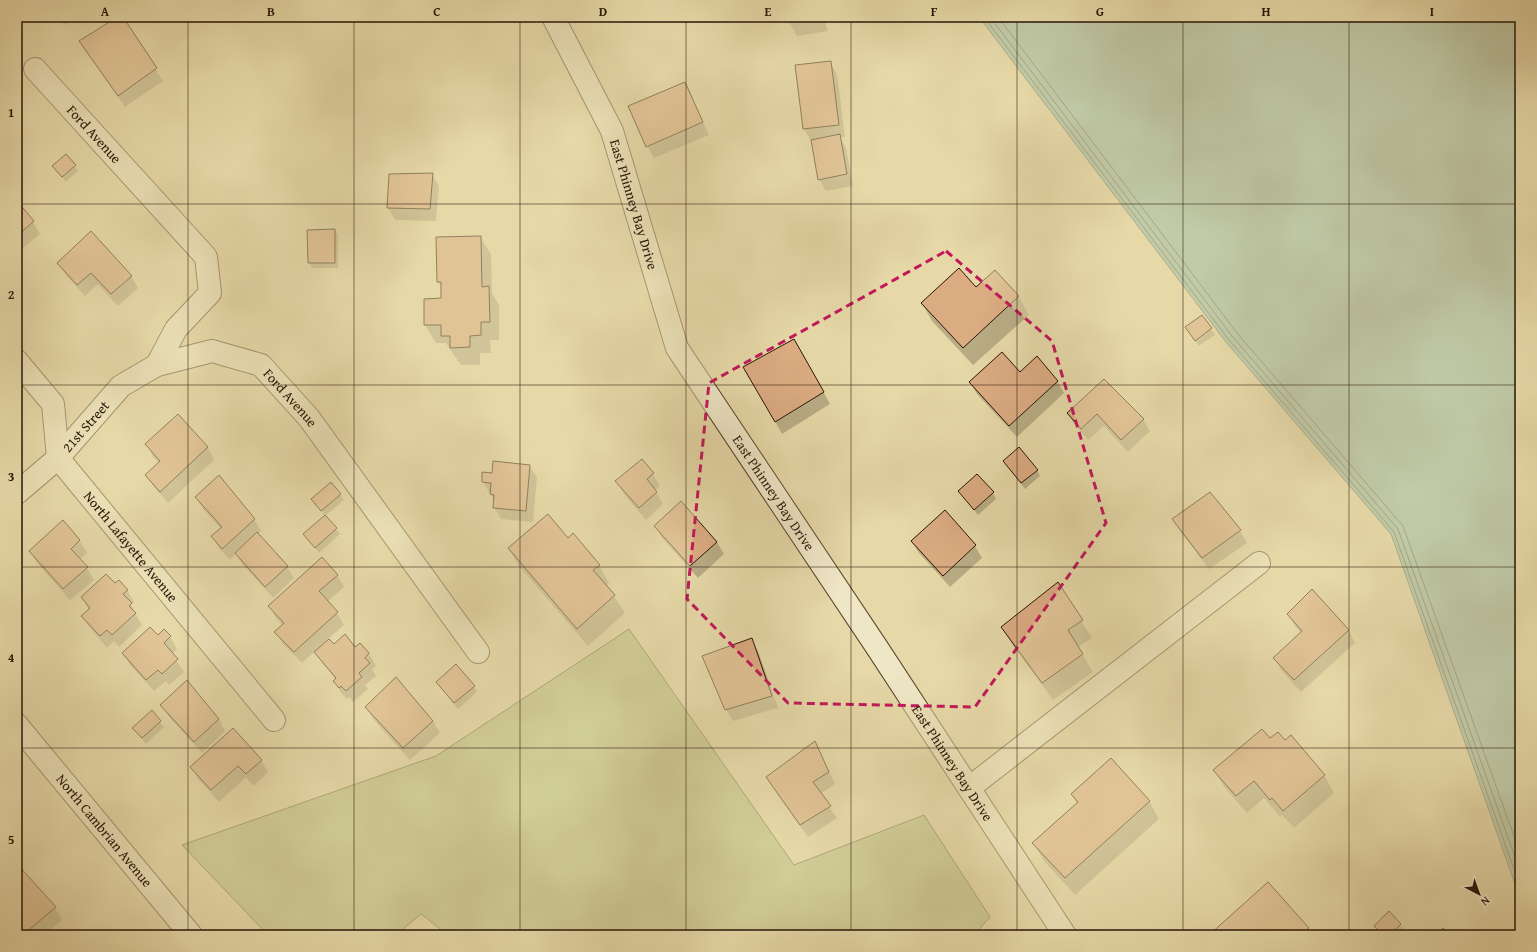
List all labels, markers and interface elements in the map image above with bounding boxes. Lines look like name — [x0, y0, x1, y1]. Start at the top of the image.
text: A — [101, 2, 110, 21]
text: B — [267, 2, 275, 21]
text: C — [433, 2, 441, 21]
text: D — [599, 2, 607, 21]
text: E — [765, 2, 772, 21]
text: F — [931, 2, 938, 21]
text: G — [1096, 2, 1104, 21]
text: H — [1261, 2, 1271, 21]
text: I — [1430, 2, 1434, 21]
street label: Ford Avenue — [62, 100, 126, 168]
text: 1 — [8, 103, 14, 122]
street label: East Phinney Bay Drive — [605, 137, 663, 272]
text: 2 — [8, 285, 15, 304]
street label: Ford Avenue — [259, 364, 323, 431]
street label: 21st Street — [58, 396, 114, 456]
street label: East Phinney Bay Drive — [728, 431, 820, 555]
text: 3 — [8, 467, 14, 486]
street label: North Lafayette Avenue — [79, 487, 183, 607]
text: 4 — [8, 648, 15, 667]
street label: East Phinney Bay Drive — [907, 701, 998, 825]
street label: North Cambrian Avenue — [52, 770, 157, 892]
text: 5 — [8, 830, 15, 849]
north arrow — [1459, 874, 1499, 914]
text: N — [1477, 893, 1494, 910]

